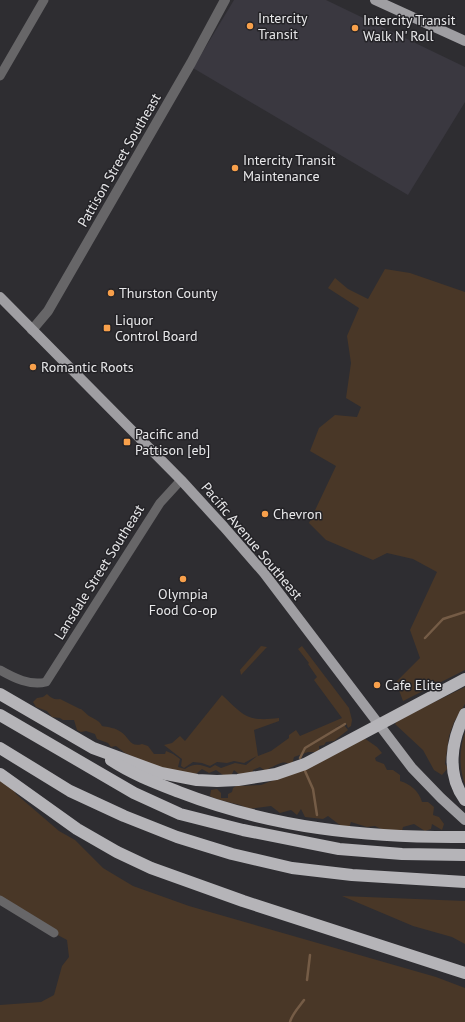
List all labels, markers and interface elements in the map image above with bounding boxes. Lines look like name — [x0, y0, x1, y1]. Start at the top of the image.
place label: Intercity Transit — [258, 9, 308, 43]
place label: Intercity Transit Walk N' Roll — [363, 11, 456, 45]
marker: Intercity Transit — [245, 21, 255, 31]
marker: Intercity Transit Walk N' Roll — [350, 23, 360, 33]
street label: Pattison Street Southeast — [73, 90, 165, 230]
place label: Intercity Transit Maintenance — [243, 151, 336, 185]
marker: Intercity Transit Maintenance — [230, 163, 240, 173]
place label: Thurston County — [119, 284, 218, 302]
marker: Thurston County — [106, 288, 116, 298]
place label: Liquor Control Board — [115, 311, 197, 345]
marker: Liquor Control Board — [102, 323, 112, 333]
place label: Romantic Roots — [41, 358, 134, 376]
marker: Romantic Roots — [28, 362, 38, 372]
place label: Pacific and Pattison [eb] — [135, 425, 210, 459]
marker: Pacific and Pattison [eb] — [122, 437, 132, 447]
street label: Pacific Avenue Southeast — [197, 478, 307, 604]
street label: Lansdale Street Southeast — [50, 501, 148, 643]
place label: Chevron — [273, 505, 322, 523]
marker: Chevron — [260, 509, 270, 519]
marker: Olympia Food Co-op — [178, 574, 188, 584]
place label: Olympia Food Co-op — [149, 585, 217, 619]
place label: Cafe Elite — [385, 676, 442, 694]
marker: Cafe Elite — [372, 680, 382, 690]

